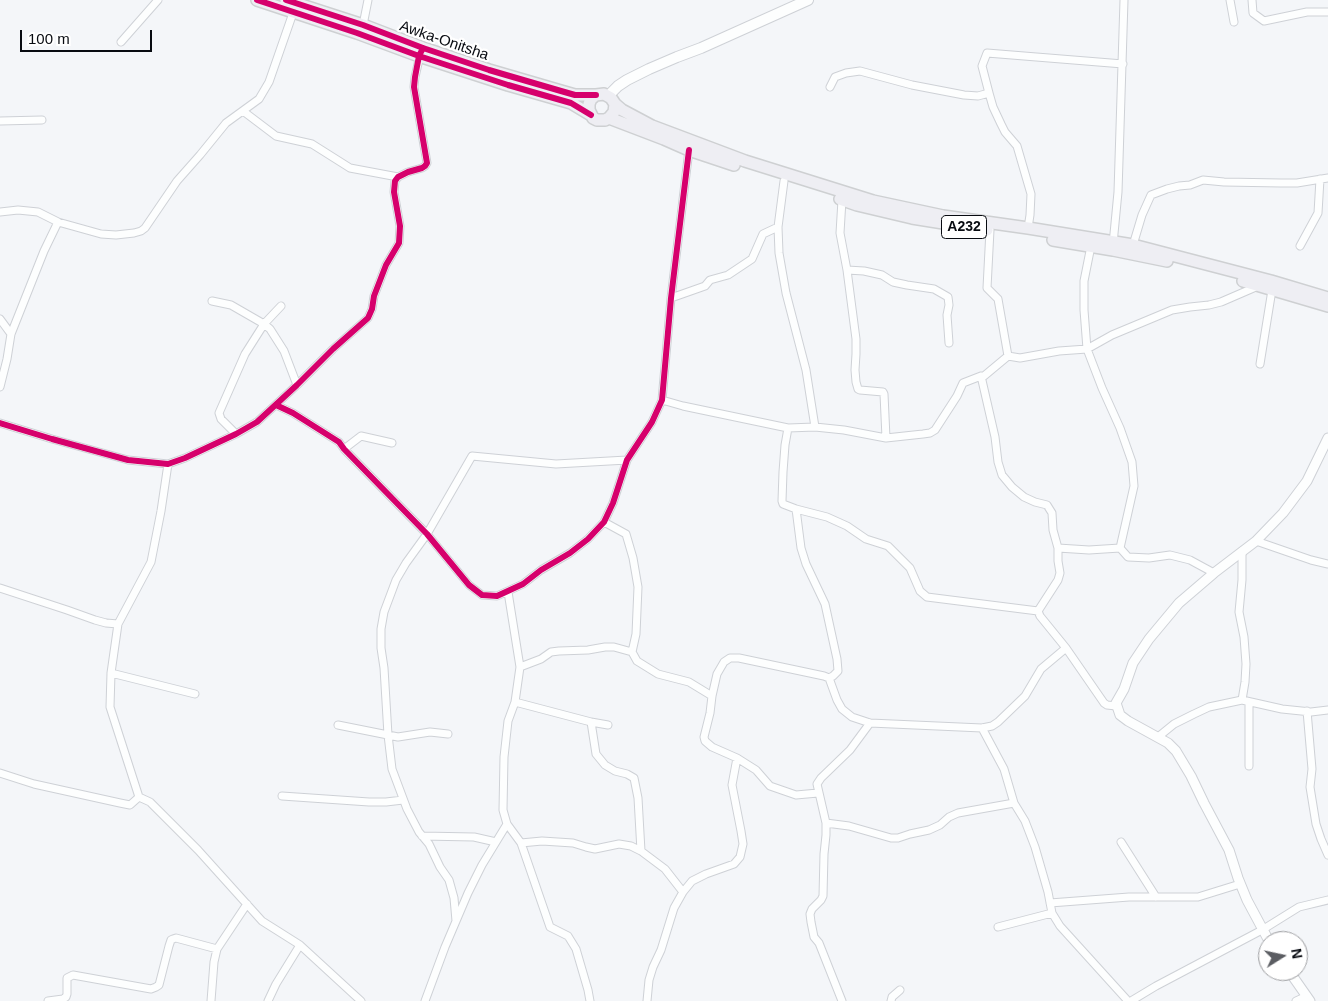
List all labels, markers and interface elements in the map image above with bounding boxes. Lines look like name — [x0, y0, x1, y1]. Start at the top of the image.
street label: Awka-Onitsha — [397, 17, 491, 65]
scale bar — [22, 20, 155, 52]
text: 100 m — [28, 30, 70, 47]
road number: A232 — [942, 216, 986, 238]
north arrow — [1258, 931, 1308, 981]
text: N — [1288, 947, 1306, 960]

